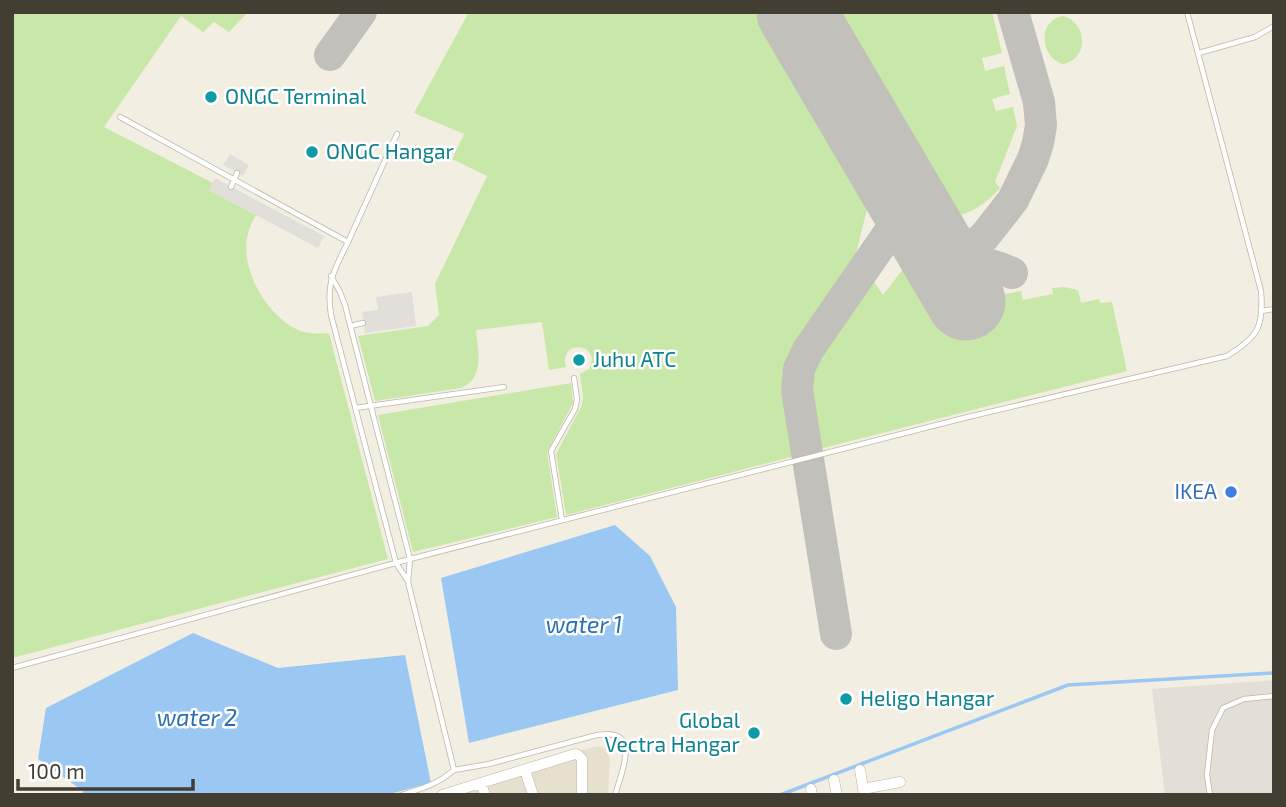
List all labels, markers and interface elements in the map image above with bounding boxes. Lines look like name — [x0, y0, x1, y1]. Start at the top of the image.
place label: ONGC Terminal — [225, 83, 367, 108]
marker: ONGC Terminal — [203, 89, 219, 105]
place label: ONGC Hangar — [326, 138, 455, 163]
marker: ONGC Hangar — [304, 144, 320, 160]
place label: Juhu ATC — [593, 346, 676, 371]
marker: Juhu ATC — [571, 352, 587, 368]
place label: IKEA — [1174, 478, 1217, 503]
marker: IKEA — [1223, 484, 1239, 500]
water label: water 1 — [546, 610, 622, 638]
place label: Heligo Hangar — [860, 685, 995, 710]
marker: Heligo Hangar — [838, 691, 854, 707]
water label: water 2 — [157, 703, 237, 731]
place label: Global Vectra Hangar — [605, 707, 741, 756]
marker: Global Vectra Hangar — [746, 725, 762, 741]
scale bar — [18, 748, 192, 792]
text: 100 m — [28, 758, 85, 783]

